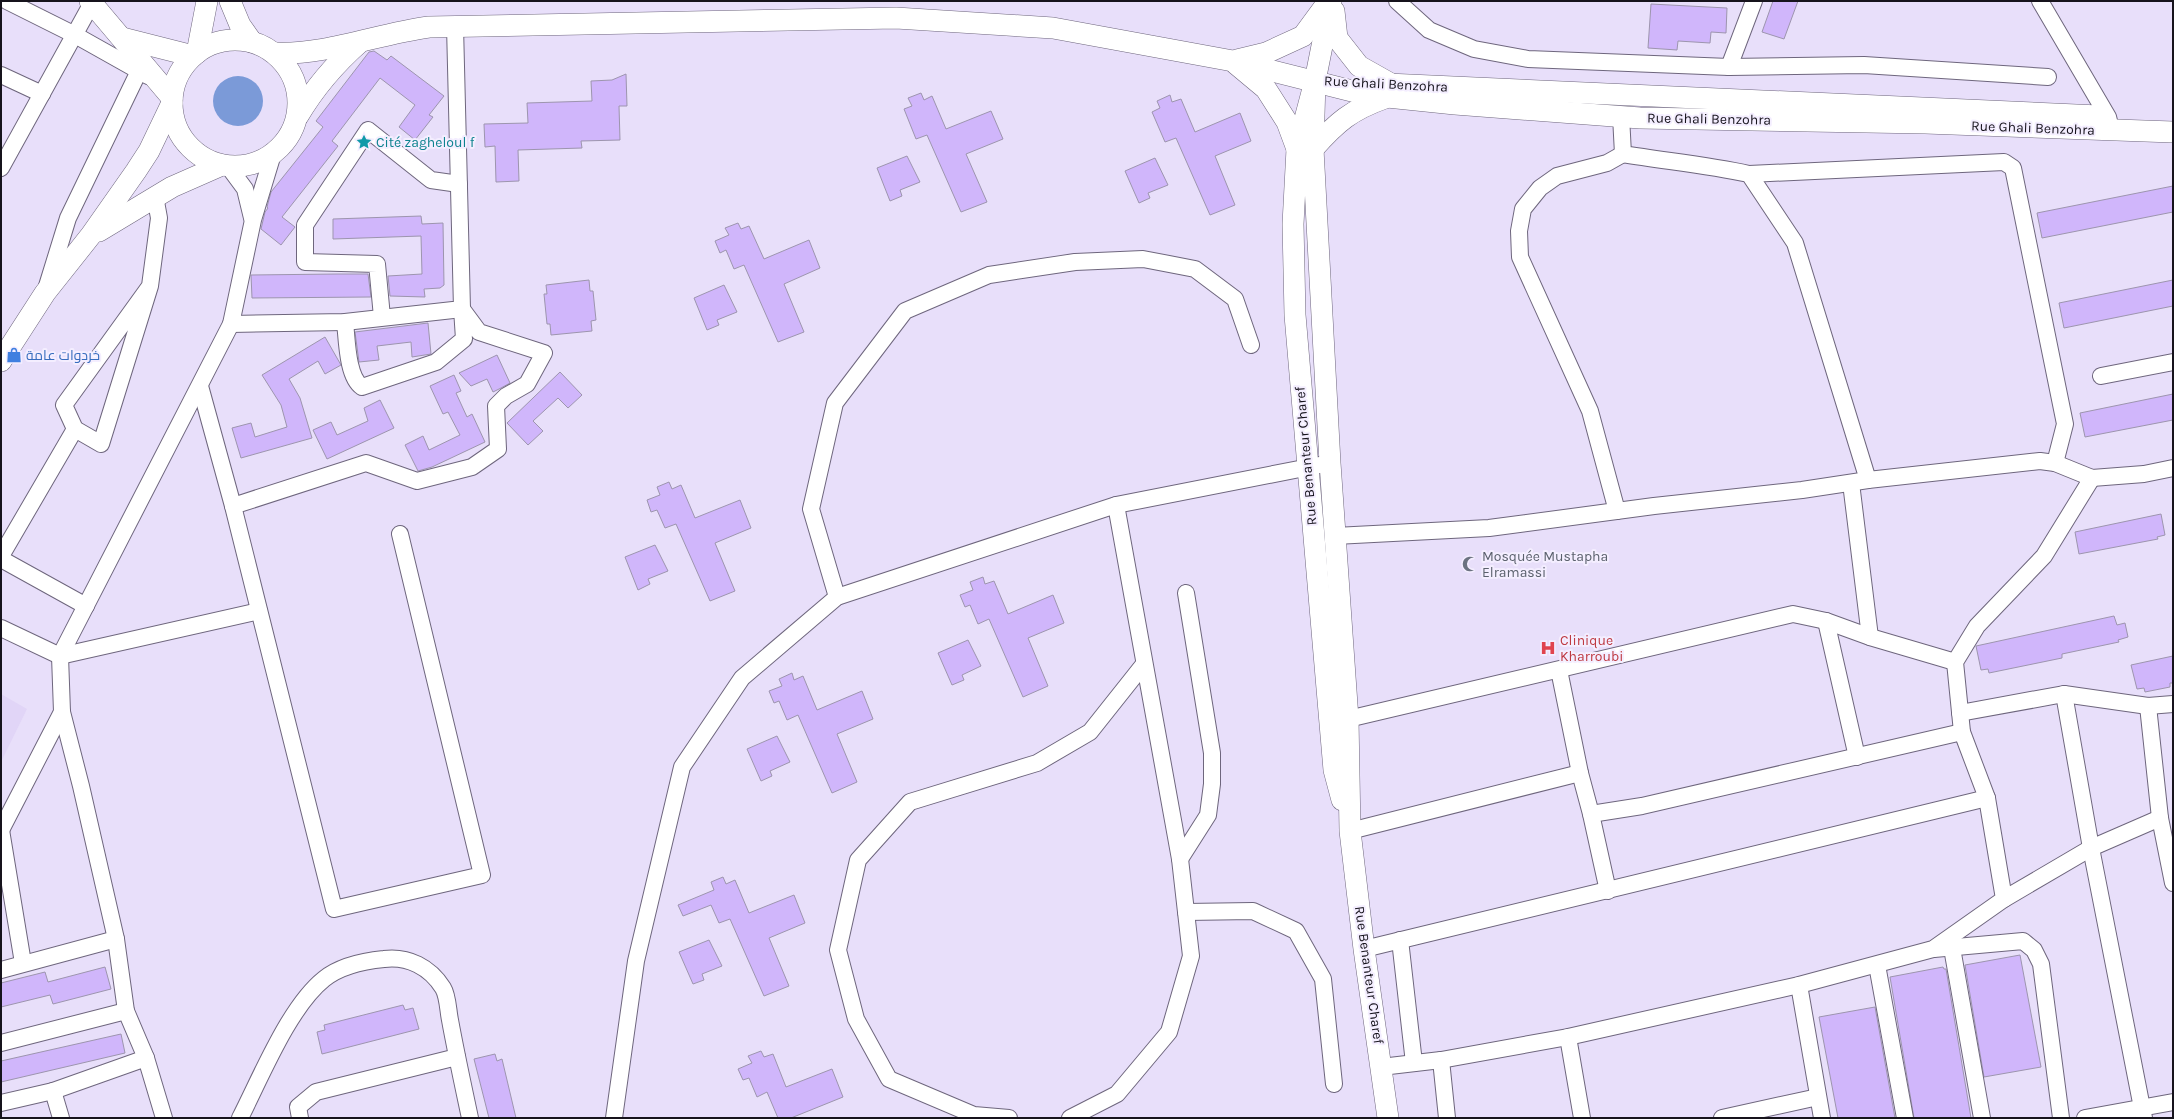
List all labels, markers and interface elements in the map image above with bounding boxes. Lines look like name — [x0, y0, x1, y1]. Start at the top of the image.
street label: Rue Ghali Benzohra — [1324, 72, 1448, 96]
street label: Rue Ghali Benzohra — [1647, 109, 1771, 129]
street label: Rue Ghali Benzohra — [1971, 117, 2095, 139]
place icon: Cité zagheloul f — [355, 133, 373, 151]
place label: Cité zagheloul f — [376, 134, 475, 151]
shop icon: خردوات عامة — [5, 346, 23, 364]
place label: خردوات عامة — [26, 347, 100, 364]
street label: Rue Benanteur Charef — [1291, 386, 1321, 526]
place label: Mosquée Mustapha Elramassi — [1482, 548, 1608, 581]
mosque icon: Mosquée Mustapha Elramassi — [1461, 555, 1479, 573]
place label: Clinique Kharroubi — [1560, 632, 1623, 665]
hospital icon: Clinique Kharroubi — [1539, 639, 1557, 657]
street label: Rue Benanteur Charef — [1351, 905, 1387, 1045]

